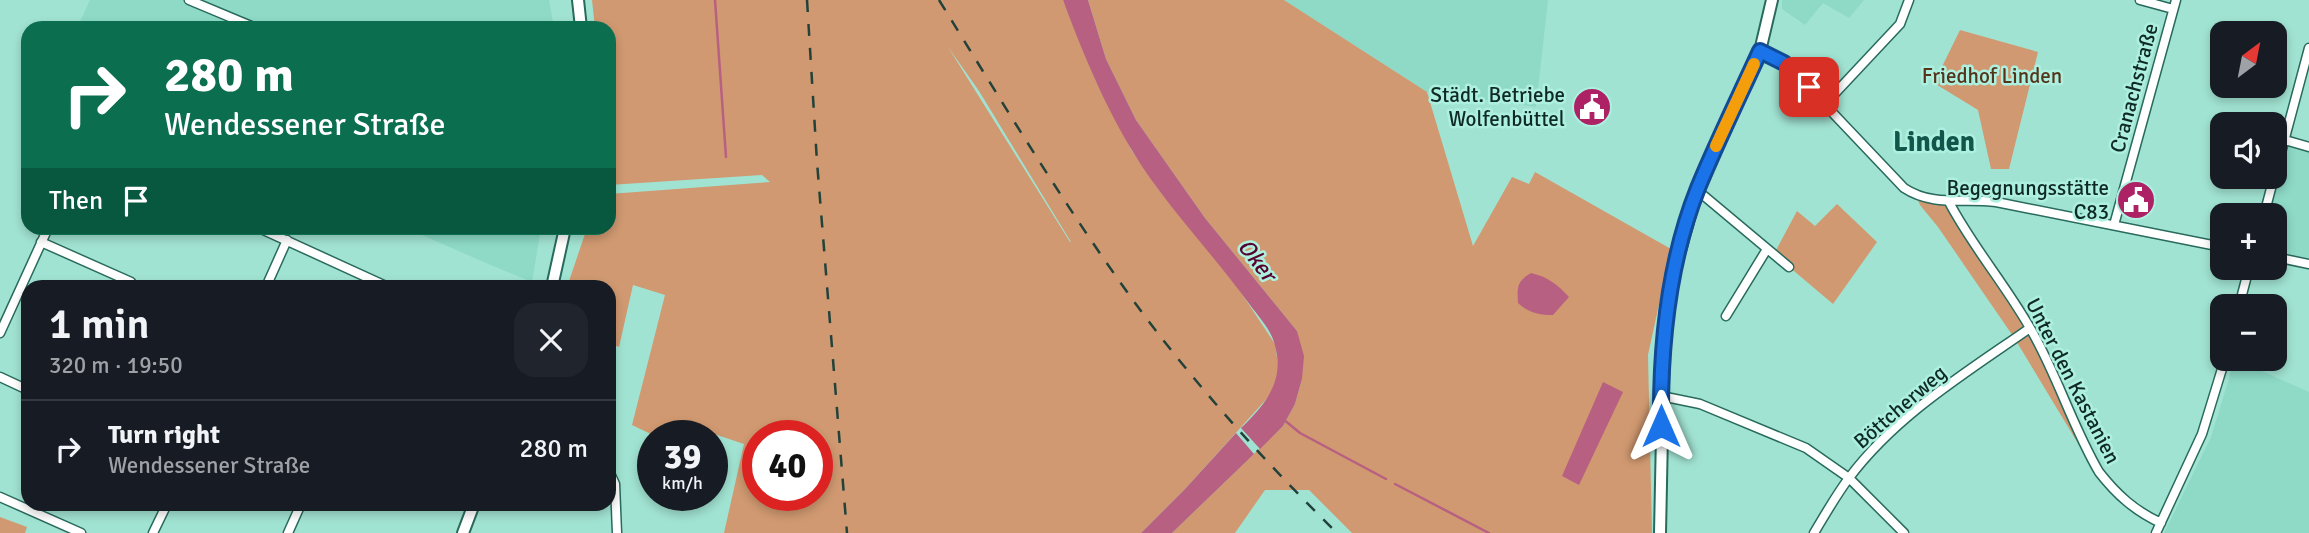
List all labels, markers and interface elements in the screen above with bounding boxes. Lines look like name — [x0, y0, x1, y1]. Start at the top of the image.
street label: Cranachstraße — [2104, 21, 2164, 155]
north arrow — [2210, 21, 2287, 98]
map controls — [2210, 21, 2287, 371]
text: 280 m — [164, 45, 294, 105]
icon: right — [49, 49, 140, 140]
pin — [1779, 57, 1839, 117]
park label: Friedhof Linden — [1922, 63, 2062, 89]
icon: arrive — [1790, 68, 1828, 106]
place label: Städt. Betriebe Wolfenbüttel — [1430, 82, 1565, 132]
public building icon: Städt. Betriebe Wolfenbüttel — [1571, 86, 1613, 128]
text: Wendessener Straße — [164, 105, 446, 144]
button: sound — [2210, 112, 2287, 189]
district label: Linden — [1893, 125, 1975, 159]
place label: Begegnungsstätte C83 — [1946, 175, 2109, 225]
public building icon: Begegnungsstätte C83 — [2115, 179, 2157, 221]
icon: arrive — [117, 182, 155, 220]
text: Then — [49, 185, 103, 217]
button: + — [2210, 203, 2287, 280]
water label: Oker — [1231, 233, 1285, 290]
street label: Unter den Kastanien — [2020, 294, 2126, 468]
button: − — [2210, 294, 2287, 371]
text: 1 min — [49, 299, 150, 350]
button: close — [514, 303, 588, 377]
text: 320 m · 19:50 — [49, 351, 183, 380]
street label: Böttcherweg — [1848, 360, 1952, 454]
position arrow — [1624, 389, 1698, 463]
text: Turn right — [108, 419, 220, 451]
speed limit sign: 40 — [742, 420, 833, 511]
icon: right — [49, 430, 87, 468]
text: 280 m — [519, 433, 588, 465]
text: 39 — [664, 435, 701, 478]
text: Wendessener Straße — [108, 451, 310, 480]
text: km/h — [662, 472, 703, 494]

